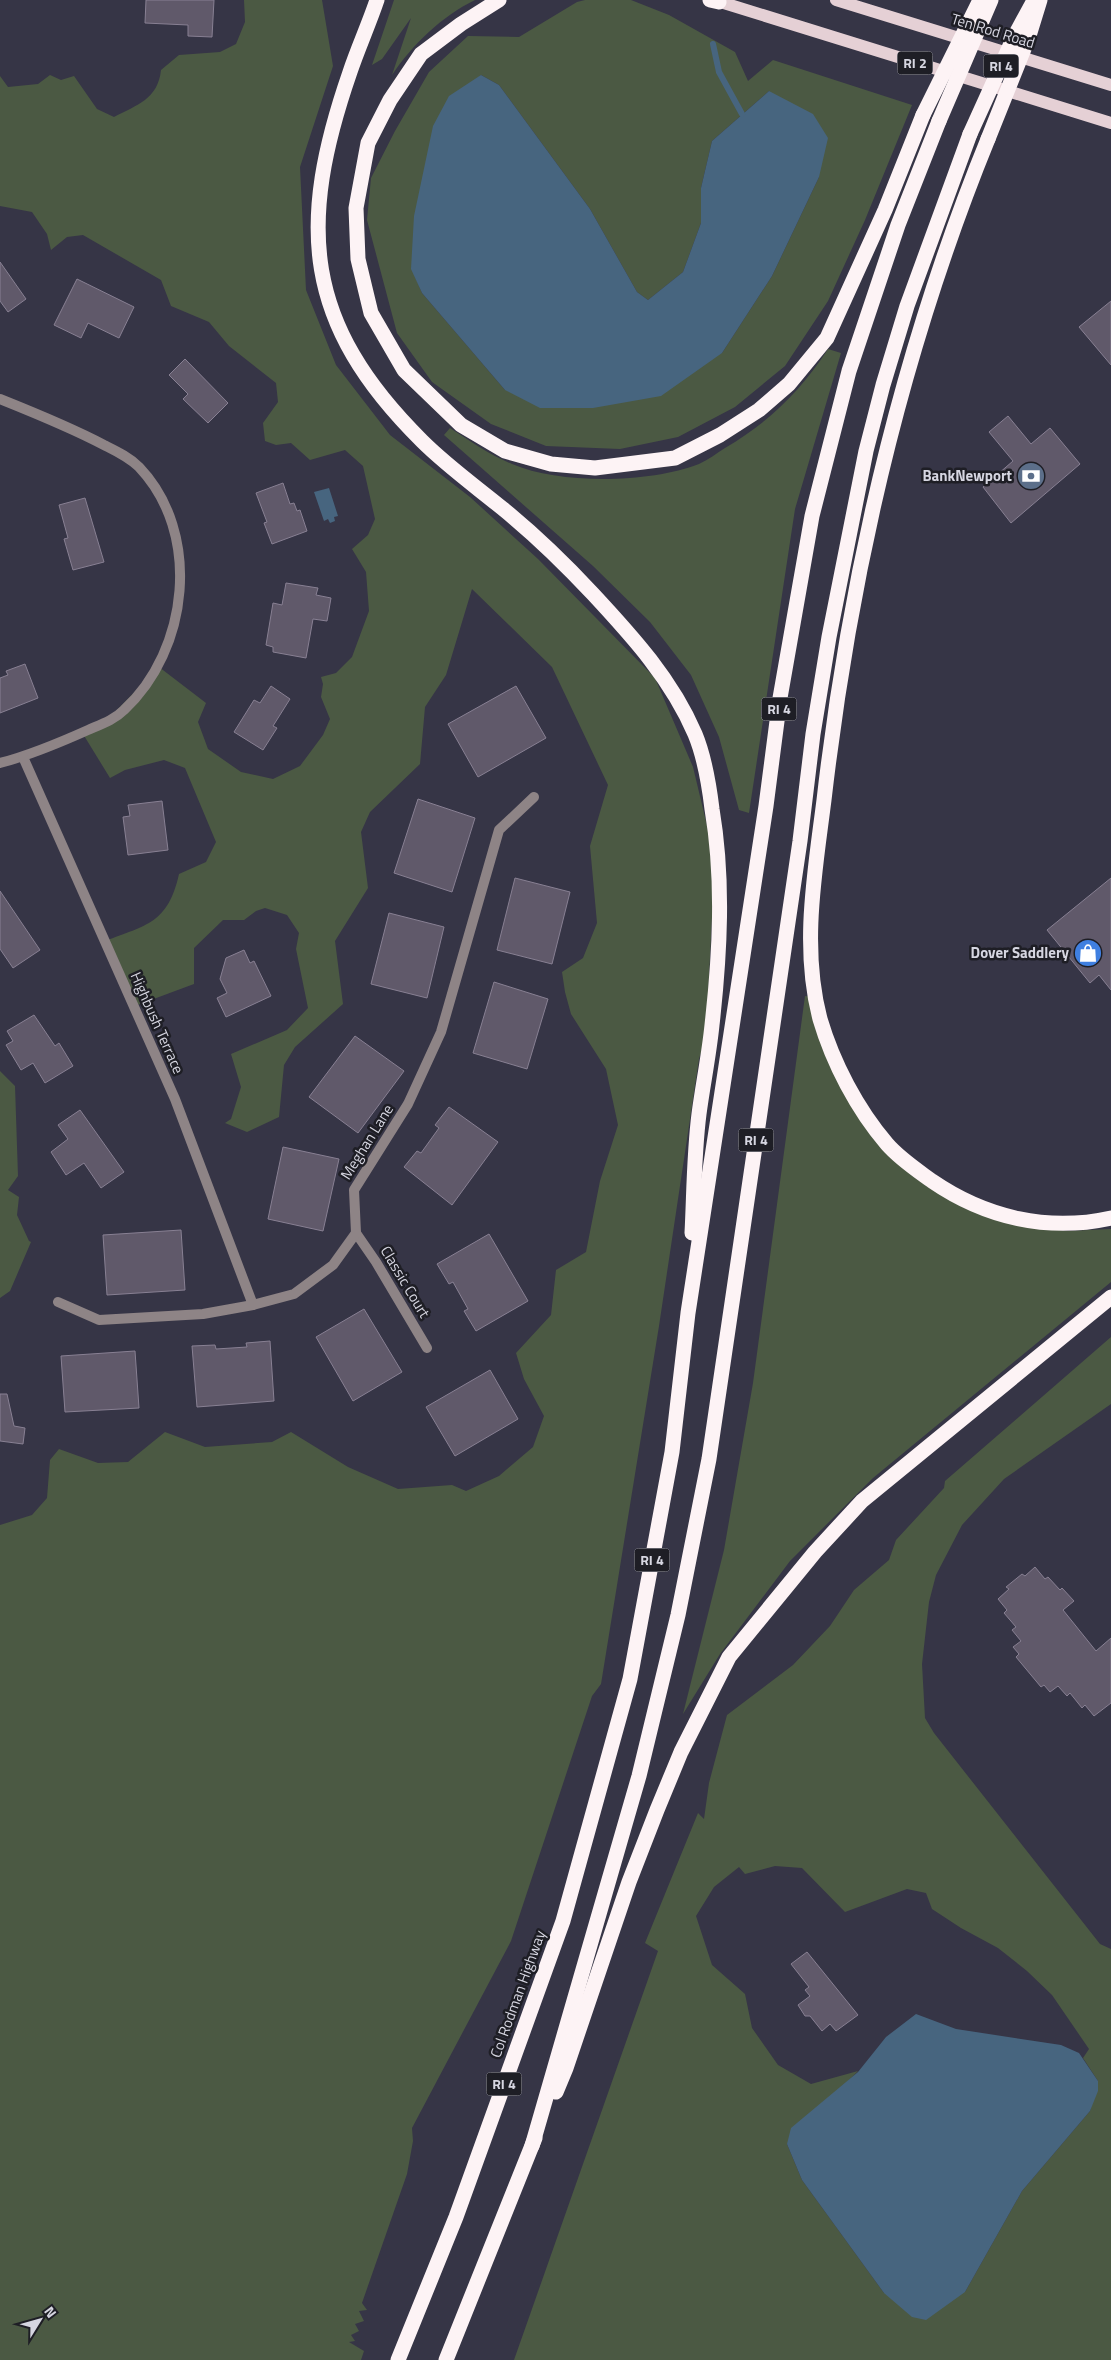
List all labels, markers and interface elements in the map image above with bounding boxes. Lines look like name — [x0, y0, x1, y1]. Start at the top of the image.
street label: Ten Rod Road — [949, 7, 1038, 54]
road number: RI 2 — [898, 52, 932, 74]
road number: RI 4 — [984, 54, 1018, 78]
bank icon: BankNewport — [1016, 461, 1046, 491]
place label: BankNewport — [922, 464, 1013, 487]
road number: RI 4 — [762, 698, 796, 721]
shop icon: Dover Saddlery — [1073, 938, 1103, 968]
place label: Dover Saddlery — [971, 941, 1069, 964]
street label: Highbush Terrace — [125, 968, 190, 1077]
street label: Meghan Lane — [334, 1100, 399, 1184]
road number: RI 4 — [738, 1128, 774, 1152]
street label: Classic Court — [375, 1241, 436, 1323]
road number: RI 4 — [634, 1548, 670, 1572]
street label: Col Rodman Highway — [484, 1927, 551, 2061]
road number: RI 4 — [486, 2072, 522, 2096]
north arrow — [15, 2295, 65, 2345]
text: N — [39, 2302, 62, 2322]

